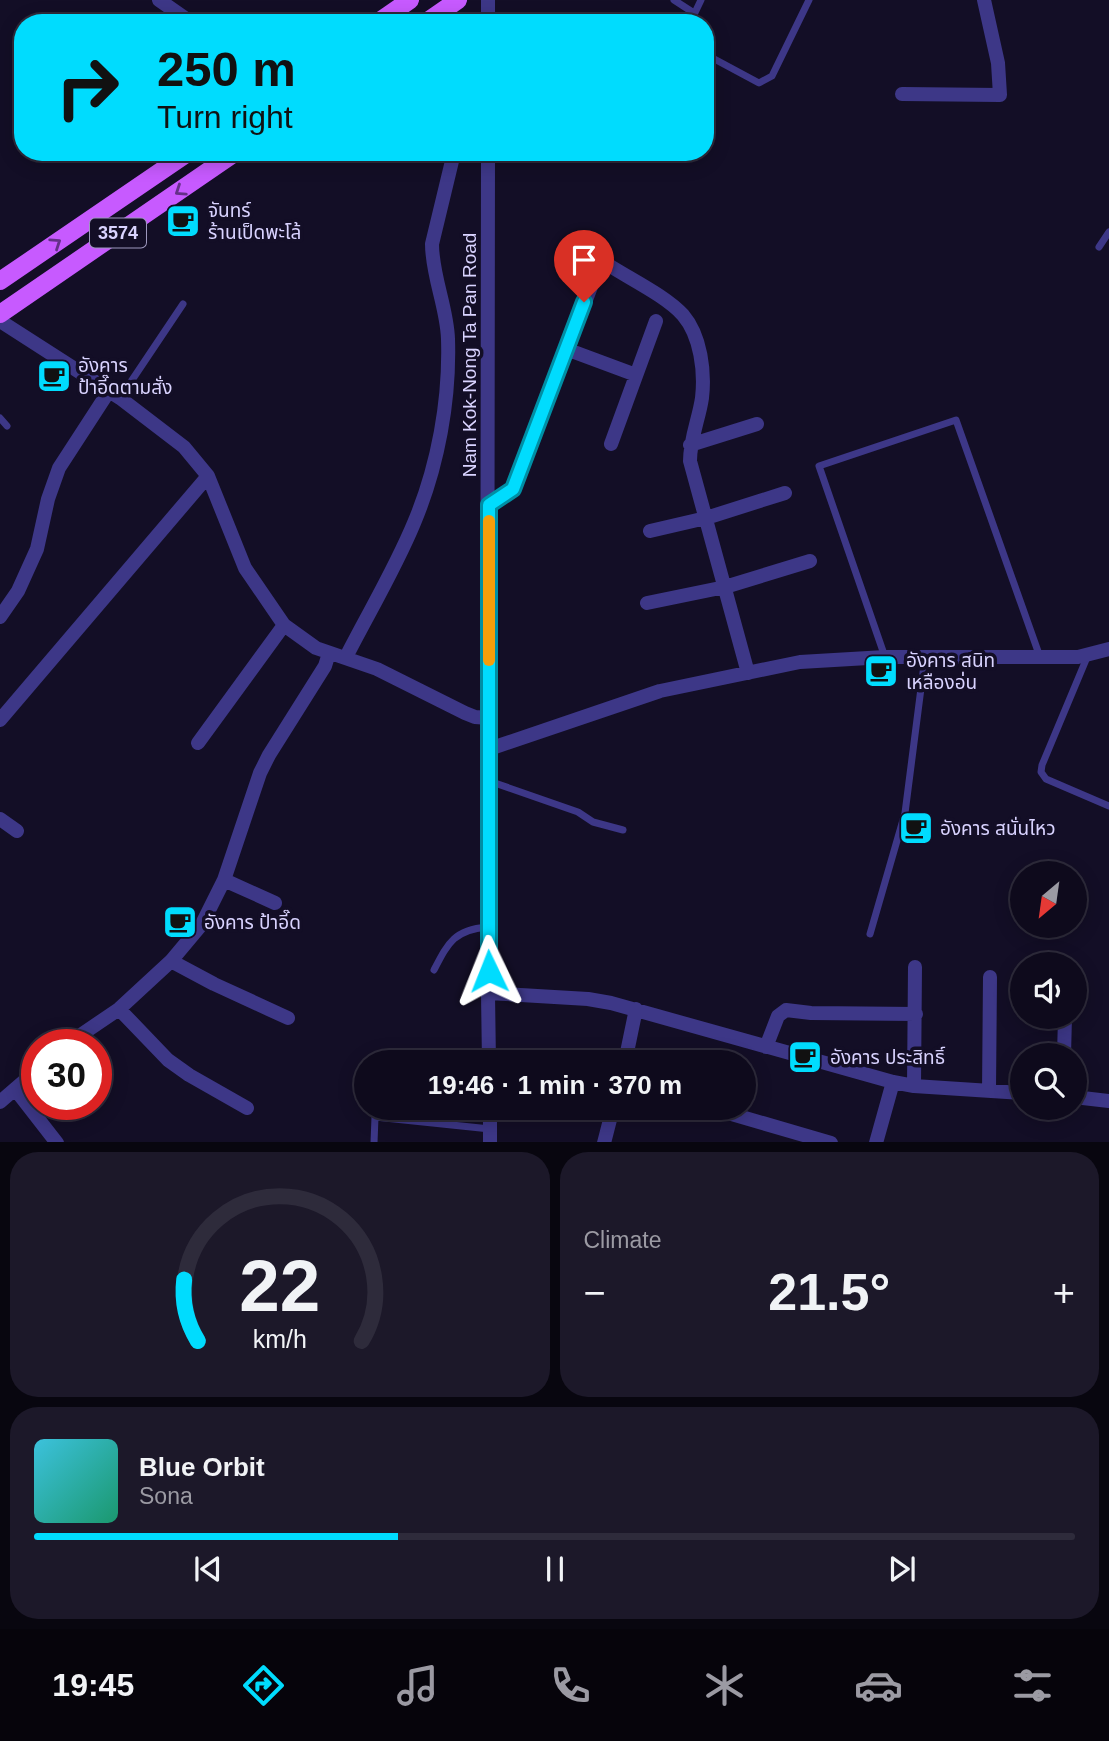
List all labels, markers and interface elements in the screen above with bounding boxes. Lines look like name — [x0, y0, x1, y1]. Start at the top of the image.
icon: right — [42, 42, 133, 133]
text: 250 m — [157, 42, 296, 96]
text: Turn right — [157, 99, 293, 135]
one-way arrow — [175, 183, 188, 195]
place label: จันทร์ ร้านเป็ดพะโล้ — [208, 200, 301, 243]
cafe icon: จันทร์ ร้านเป็ดพะโล้ — [164, 202, 202, 240]
road number: 3574 — [90, 218, 146, 247]
pin — [554, 230, 614, 302]
street label: Nam Kok-Nong Ta Pan Road — [459, 233, 480, 477]
one-way arrow — [49, 238, 62, 251]
icon: arrive — [565, 241, 603, 279]
place label: อังคาร ป้าอี๊ดตามสั่ง — [78, 355, 172, 398]
cafe icon: อังคาร ป้าอี๊ดตามสั่ง — [35, 357, 73, 395]
place label: อังคาร สนิท เหลืองอ่น — [906, 650, 995, 693]
cafe icon: อังคาร สนิท เหลืองอ่น — [862, 652, 900, 690]
cafe icon: อังคาร สนั่นไหว — [897, 809, 935, 847]
place label: อังคาร สนั่นไหว — [940, 816, 1055, 839]
north arrow — [1010, 861, 1087, 938]
map controls — [1010, 861, 1087, 1120]
cafe icon: อังคาร ป้าอี๊ด — [161, 903, 199, 941]
place label: อังคาร ป้าอี๊ด — [204, 909, 301, 933]
position arrow — [452, 934, 526, 1008]
button: sound — [1010, 952, 1087, 1029]
speed limit sign: 30 — [21, 1029, 112, 1120]
cafe icon: อังคาร ประสิทธิ์ — [786, 1038, 824, 1076]
button: search — [1010, 1043, 1087, 1120]
place label: อังคาร ประสิทธิ์ — [830, 1046, 945, 1068]
text: 19:46 · 1 min · 370 m — [428, 1070, 682, 1100]
text: Climate — [584, 1227, 661, 1253]
text: 22 — [239, 1245, 320, 1326]
text: 21.5° — [768, 1263, 890, 1321]
text: − — [584, 1272, 606, 1314]
text: + — [1053, 1272, 1075, 1314]
text: km/h — [253, 1324, 307, 1352]
text: Blue Orbit — [139, 1452, 265, 1482]
text: Sona — [139, 1483, 193, 1509]
icon: previous — [189, 1550, 227, 1588]
icon: pause — [536, 1550, 574, 1588]
icon: next — [883, 1550, 921, 1588]
icon: directions — [239, 1661, 288, 1710]
icon: music — [393, 1661, 442, 1710]
icon: phone — [546, 1661, 595, 1710]
icon: climate — [700, 1661, 749, 1710]
icon: car — [854, 1661, 903, 1710]
icon: filters — [1008, 1661, 1057, 1710]
text: 19:45 — [52, 1667, 134, 1703]

